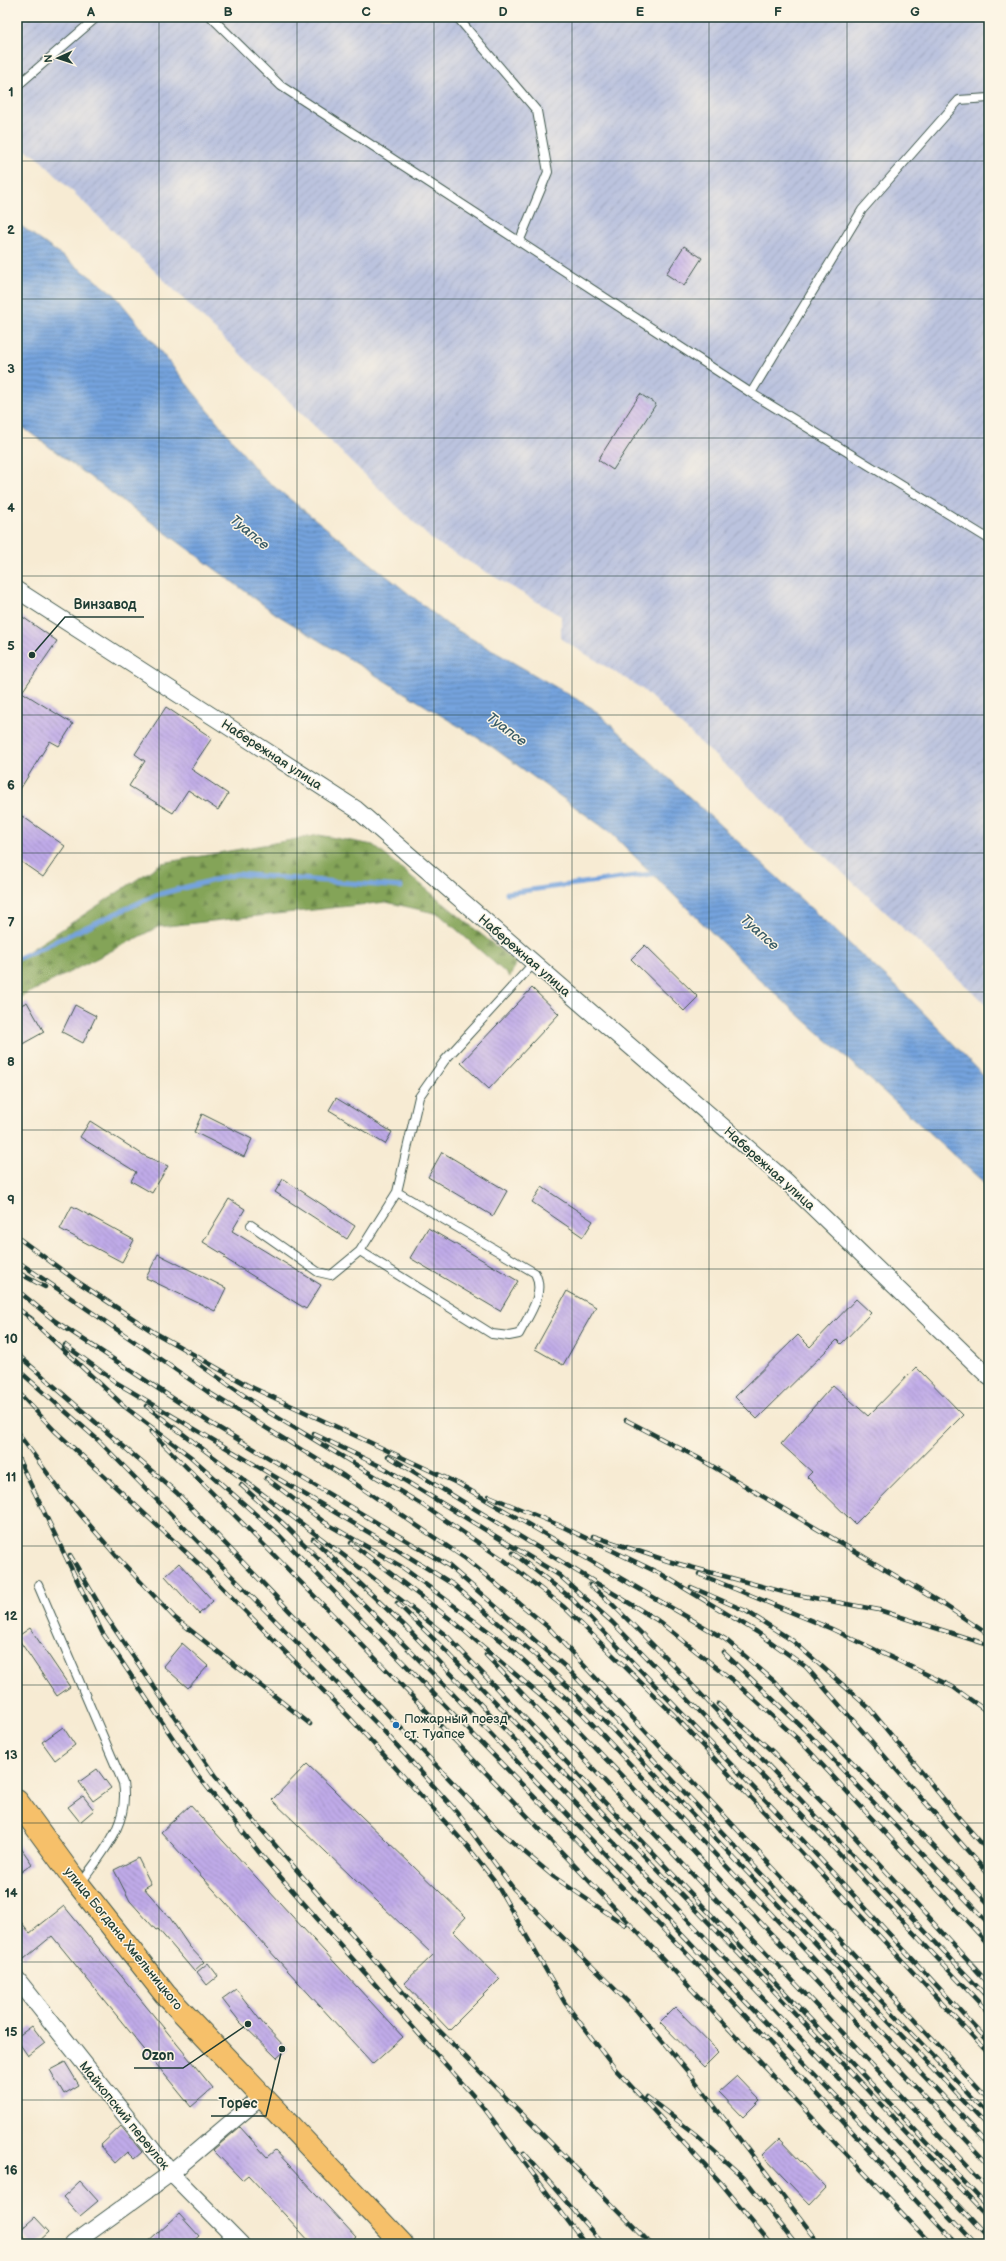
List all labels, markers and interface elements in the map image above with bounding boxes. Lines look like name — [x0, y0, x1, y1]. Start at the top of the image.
text: A — [86, 4, 95, 20]
text: B — [223, 4, 233, 20]
text: C — [361, 4, 371, 20]
text: D — [498, 4, 508, 20]
text: E — [636, 4, 645, 20]
text: F — [774, 4, 782, 20]
text: G — [910, 4, 920, 20]
north arrow — [38, 38, 78, 78]
text: N — [42, 54, 55, 63]
text: 1 — [8, 84, 14, 100]
text: 2 — [7, 222, 15, 238]
text: 3 — [7, 361, 15, 377]
text: 4 — [7, 500, 15, 516]
water label: Туапсе — [227, 511, 273, 554]
callout: Винзавод — [65, 591, 144, 617]
text: Винзавод — [74, 596, 137, 613]
text: 5 — [7, 638, 15, 654]
water label: Туапсе — [483, 709, 530, 750]
street label: Набережная улица — [218, 716, 325, 794]
text: 6 — [7, 777, 15, 793]
street label: Набережная улица — [475, 911, 574, 1000]
water label: Туапсе — [737, 911, 782, 954]
text: 7 — [7, 915, 15, 931]
text: 8 — [7, 1054, 15, 1070]
street label: Набережная улица — [720, 1124, 818, 1214]
text: 9 — [7, 1192, 15, 1208]
text: 10 — [4, 1331, 18, 1347]
text: 11 — [6, 1469, 16, 1485]
text: 12 — [4, 1608, 18, 1624]
place label: Пожарный поезд ст. Туапсе — [404, 1711, 508, 1742]
marker: Пожарный поезд ст. Туапсе — [391, 1720, 401, 1730]
text: 13 — [4, 1747, 18, 1763]
street label: улица Богдана Хмельницкого — [61, 1864, 186, 2013]
text: 14 — [4, 1885, 18, 1901]
text: 15 — [5, 2024, 18, 2040]
callout: Ozon — [134, 2042, 183, 2068]
text: Ozon — [142, 2047, 174, 2064]
street label: Майкопский переулок — [76, 2058, 173, 2173]
callout: Торес — [211, 2090, 266, 2116]
text: Торес — [218, 2095, 258, 2112]
text: 16 — [4, 2162, 18, 2178]

